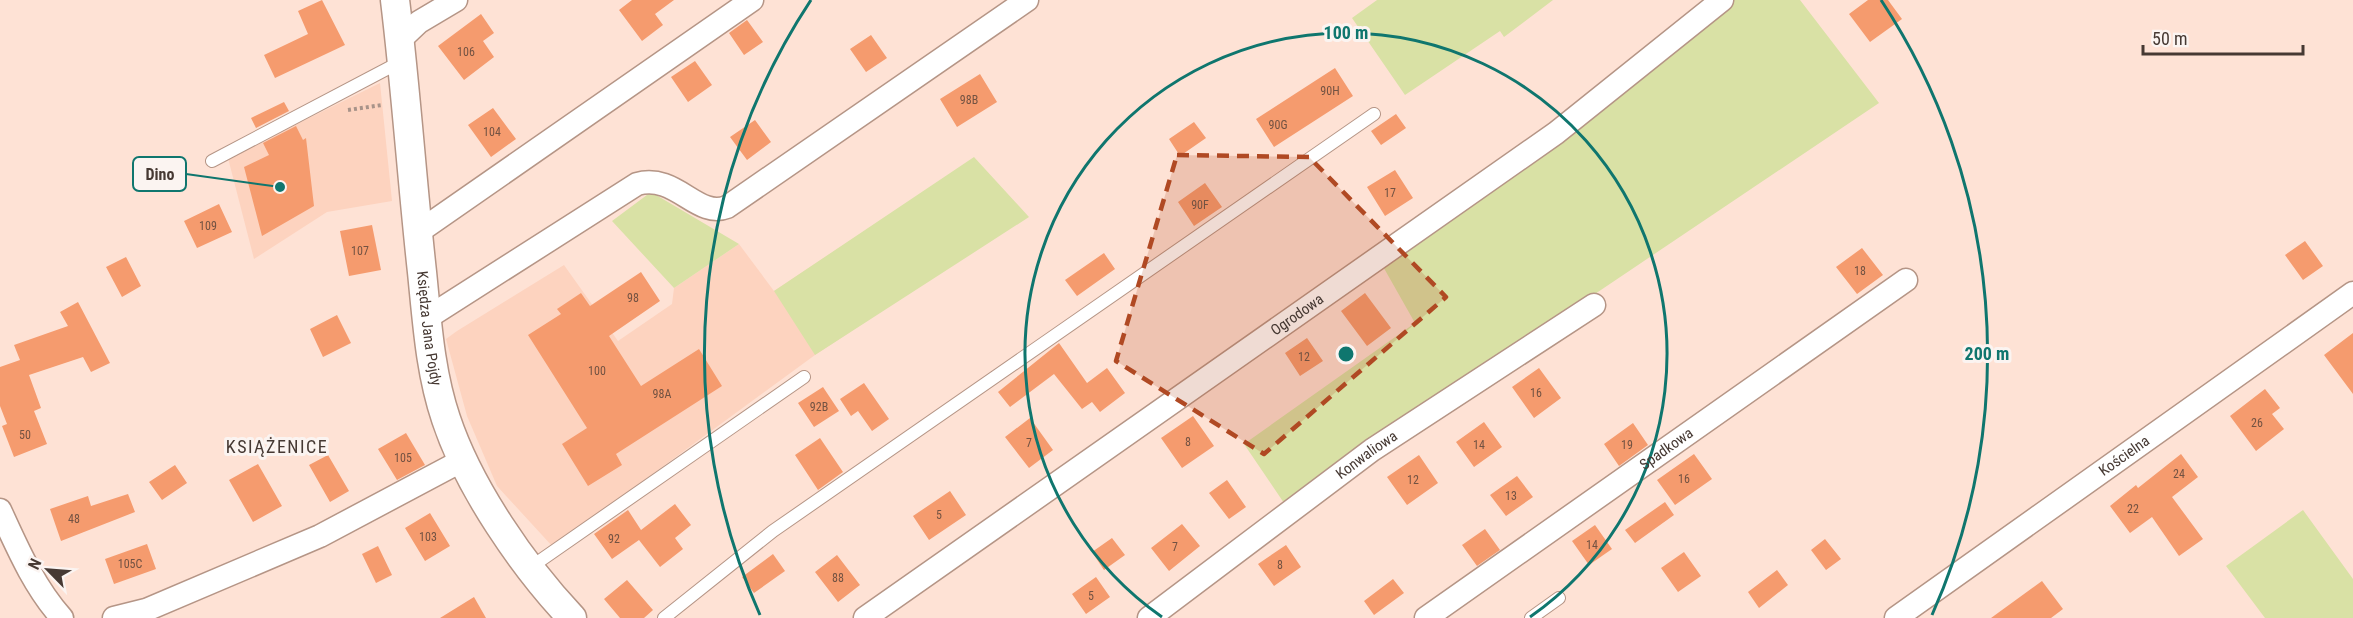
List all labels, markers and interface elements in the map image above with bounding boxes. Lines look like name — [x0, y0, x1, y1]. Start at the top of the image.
scale bar — [2143, 18, 2304, 56]
text: 100 m — [1324, 22, 1368, 43]
text: 50 m — [2152, 28, 2187, 49]
house number: 106 — [457, 45, 475, 59]
house number: 90H — [1320, 84, 1340, 98]
house number: 98B — [960, 93, 978, 107]
house number: 90G — [1269, 118, 1287, 132]
house number: 104 — [483, 125, 501, 139]
callout: Dino — [133, 157, 186, 191]
text: Dino — [146, 165, 174, 184]
house number: 17 — [1384, 186, 1396, 200]
house number: 90F — [1191, 198, 1209, 212]
house number: 109 — [199, 219, 217, 233]
house number: 107 — [351, 244, 369, 258]
house number: 18 — [1854, 264, 1866, 278]
street label: Księdza Jana Pojdy — [413, 270, 445, 387]
street label: Ogrodowa — [1267, 290, 1327, 339]
house number: 98 — [627, 291, 639, 305]
text: 200 m — [1965, 343, 2009, 364]
centre of rings — [1336, 344, 1356, 364]
house number: 12 — [1298, 350, 1310, 364]
house number: 100 — [588, 364, 606, 378]
house number: 16 — [1530, 386, 1542, 400]
house number: 98A — [653, 387, 671, 401]
house number: 92B — [810, 400, 828, 414]
house number: 26 — [2251, 416, 2263, 430]
street label: Spadkowa — [1636, 424, 1697, 474]
street label: Konwaliowa — [1332, 427, 1401, 483]
house number: 50 — [19, 428, 31, 442]
street label: Kościelna — [2095, 432, 2153, 480]
house number: 8 — [1185, 435, 1191, 449]
district label: KSIĄŻENICE — [226, 436, 328, 457]
house number: 7 — [1026, 436, 1032, 450]
house number: 14 — [1473, 438, 1485, 452]
house number: 19 — [1621, 438, 1633, 452]
house number: 105 — [394, 451, 412, 465]
house number: 24 — [2173, 467, 2185, 481]
house number: 16 — [1678, 472, 1690, 486]
house number: 12 — [1407, 473, 1419, 487]
house number: 13 — [1505, 489, 1517, 503]
house number: 22 — [2127, 502, 2139, 516]
house number: 5 — [936, 508, 942, 522]
house number: 48 — [68, 512, 80, 526]
house number: 103 — [419, 530, 437, 544]
house number: 92 — [608, 532, 620, 546]
house number: 14 — [1586, 538, 1598, 552]
north arrow — [18, 540, 78, 600]
house number: 7 — [1172, 540, 1178, 554]
text: N — [24, 555, 46, 572]
house number: 105C — [118, 557, 142, 571]
house number: 8 — [1277, 558, 1283, 572]
house number: 88 — [832, 571, 844, 585]
house number: 5 — [1088, 589, 1094, 603]

